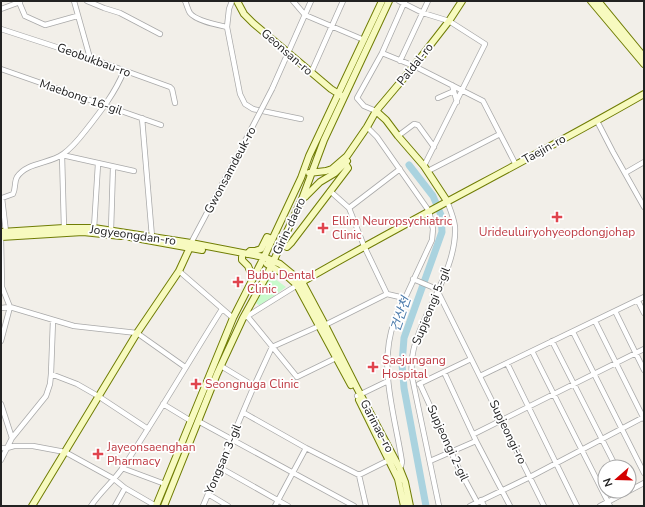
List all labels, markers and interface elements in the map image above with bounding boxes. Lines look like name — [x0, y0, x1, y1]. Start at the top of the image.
street label: Geonsan-ro — [258, 25, 316, 79]
street label: Geobukbau-ro — [55, 39, 133, 81]
street label: Paldal-ro — [393, 39, 437, 88]
street label: Maebong 16-gil — [37, 75, 125, 119]
street label: Gwonsamdeuk-ro — [200, 123, 260, 216]
street label: Taejin-ro — [519, 130, 569, 168]
street label: Girin-daero — [269, 195, 309, 257]
marker: Urideuluiryohyeopdongjohap — [551, 211, 563, 223]
place label: Ellim Neuropsychiatric Clinic — [332, 213, 453, 243]
street label: Jogyeongdan-ro — [88, 221, 177, 249]
marker: Ellim Neuropsychiatric Clinic — [317, 222, 329, 234]
place label: Urideuluiryohyeopdongjohap — [479, 224, 635, 240]
street label: Supjeongi 5-gil — [408, 264, 454, 347]
place label: Bubu Dental Clinic — [247, 267, 315, 297]
marker: Bubu Dental Clinic — [232, 276, 244, 288]
water label: 건산천 — [387, 293, 416, 334]
place label: Saejungang Hospital — [382, 352, 446, 382]
marker: Saejungang Hospital — [367, 361, 379, 373]
place label: Seongnuga Clinic — [205, 376, 299, 392]
marker: Seongnuga Clinic — [190, 378, 202, 390]
street label: Garinae-ro — [356, 397, 398, 456]
street label: Supjeongi-ro — [486, 397, 531, 467]
street label: Supjeongi 2-gil — [423, 402, 473, 484]
street label: Yongsan 3-gil — [201, 421, 245, 497]
place label: Jayeonsaenghan Pharmacy — [106, 439, 196, 469]
marker: Jayeonsaenghan Pharmacy — [92, 448, 104, 460]
north arrow — [597, 459, 637, 499]
text: N — [600, 476, 617, 489]

